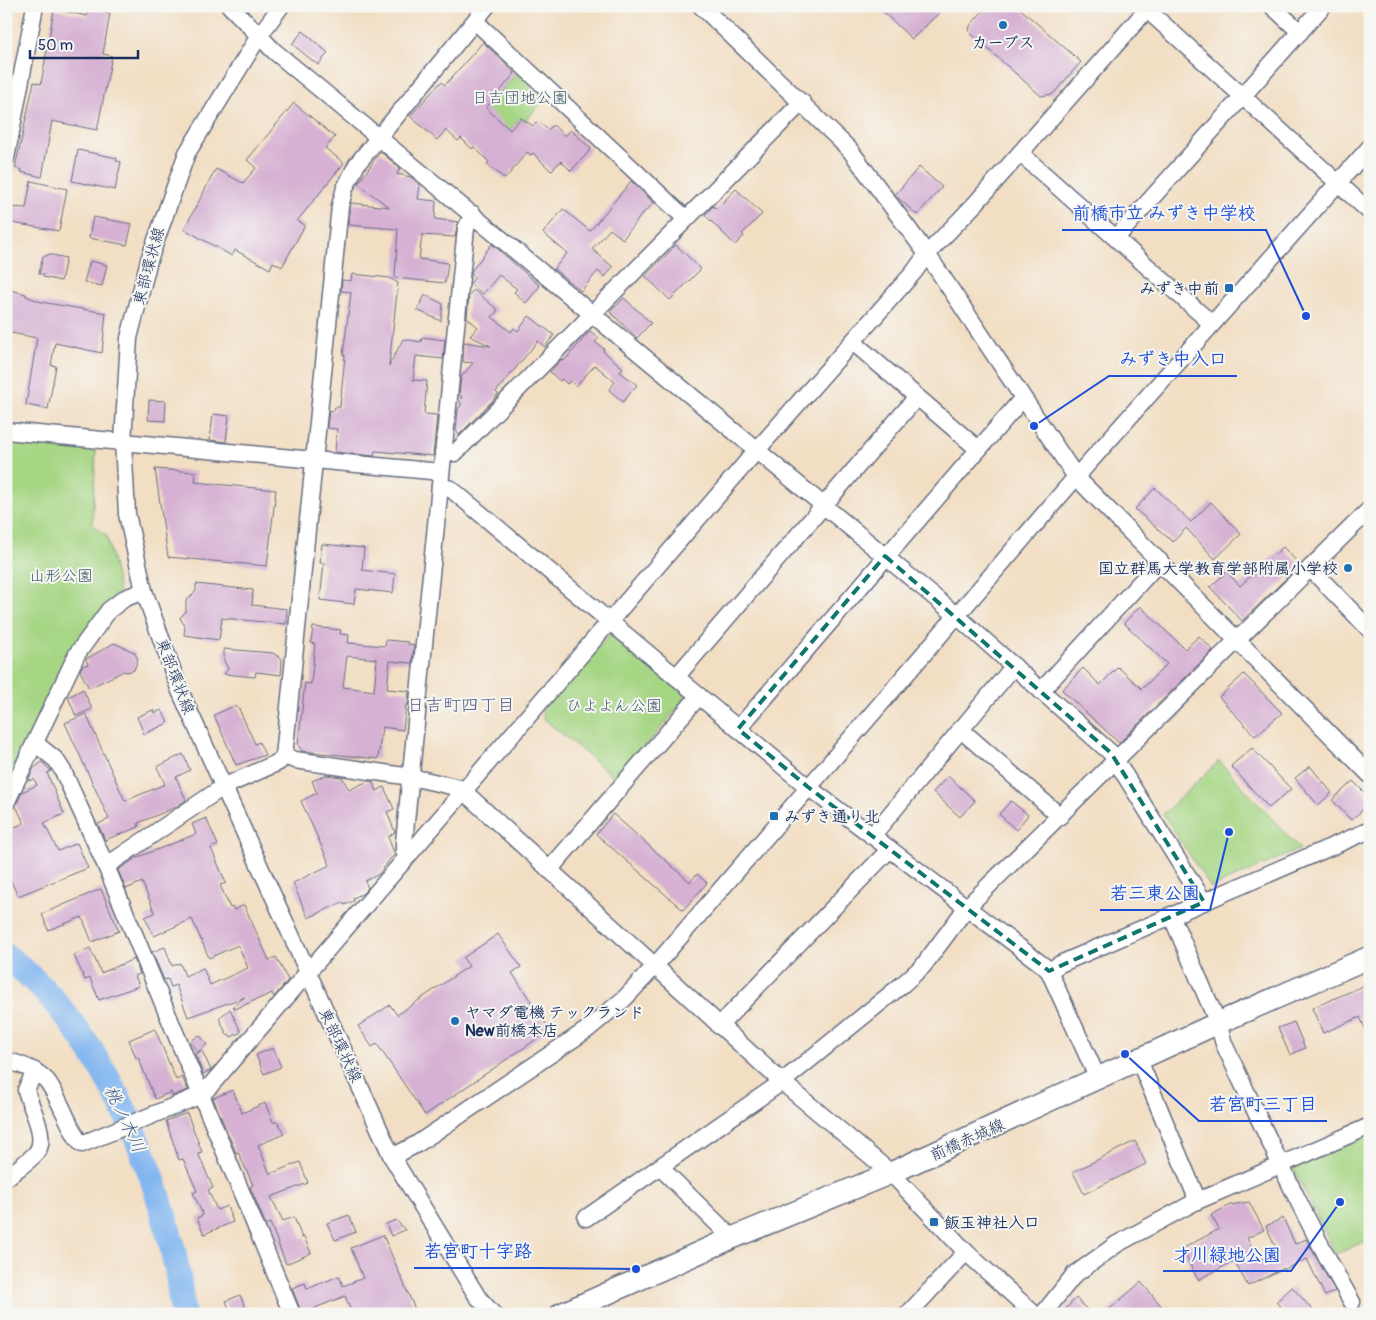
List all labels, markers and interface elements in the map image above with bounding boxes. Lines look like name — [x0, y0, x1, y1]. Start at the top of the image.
marker: カーブス — [997, 19, 1009, 31]
scale bar — [30, 28, 138, 60]
place label: カーブス — [971, 33, 1035, 53]
text: 50 m — [38, 36, 73, 55]
park label: 日吉団地公園 — [472, 88, 568, 108]
callout: 前橋市立 みずき中学校 — [1062, 197, 1266, 230]
text: 前橋市立 みずき中学校 — [1072, 202, 1256, 225]
street label: 東部環状線 — [129, 225, 169, 307]
place label: みずき中前 — [1139, 279, 1219, 299]
marker: みずき中前 — [1223, 282, 1235, 294]
callout: みずき中入口 — [1109, 343, 1237, 376]
text: みずき中入口 — [1119, 348, 1227, 371]
place label: 国立群馬大学教育学部附属小学校 — [1098, 559, 1338, 579]
marker: 国立群馬大学教育学部附属小学校 — [1342, 562, 1354, 574]
park label: 山形公園 — [29, 566, 93, 586]
street label: 東部環状線 — [151, 635, 199, 717]
district label: 日吉町四丁目 — [407, 694, 515, 717]
park label: ひよよん公園 — [566, 696, 662, 716]
place label: みずき通り北 — [784, 807, 880, 827]
marker: みずき通り北 — [768, 810, 780, 822]
callout: 若三東公園 — [1100, 877, 1210, 910]
text: 若三東公園 — [1110, 882, 1200, 905]
place label: ヤマダ電機 テックランド New前橋本店 — [465, 1003, 644, 1041]
street label: 東部環状線 — [314, 1005, 366, 1086]
marker: ヤマダ電機 テックランド New前橋本店 — [449, 1015, 461, 1027]
water label: 桃ノ木川 — [99, 1082, 150, 1157]
callout: 若宮町三丁目 — [1199, 1088, 1327, 1121]
text: 若宮町三丁目 — [1209, 1093, 1317, 1116]
street label: 前橋赤城線 — [927, 1115, 1008, 1165]
place label: 飯玉神社入口 — [944, 1213, 1040, 1233]
marker: 飯玉神社入口 — [928, 1216, 940, 1228]
callout: 若宮町十字路 — [414, 1235, 542, 1268]
callout: 才川緑地公園 — [1163, 1238, 1291, 1271]
text: 若宮町十字路 — [424, 1240, 532, 1263]
text: 才川緑地公園 — [1173, 1244, 1281, 1267]

